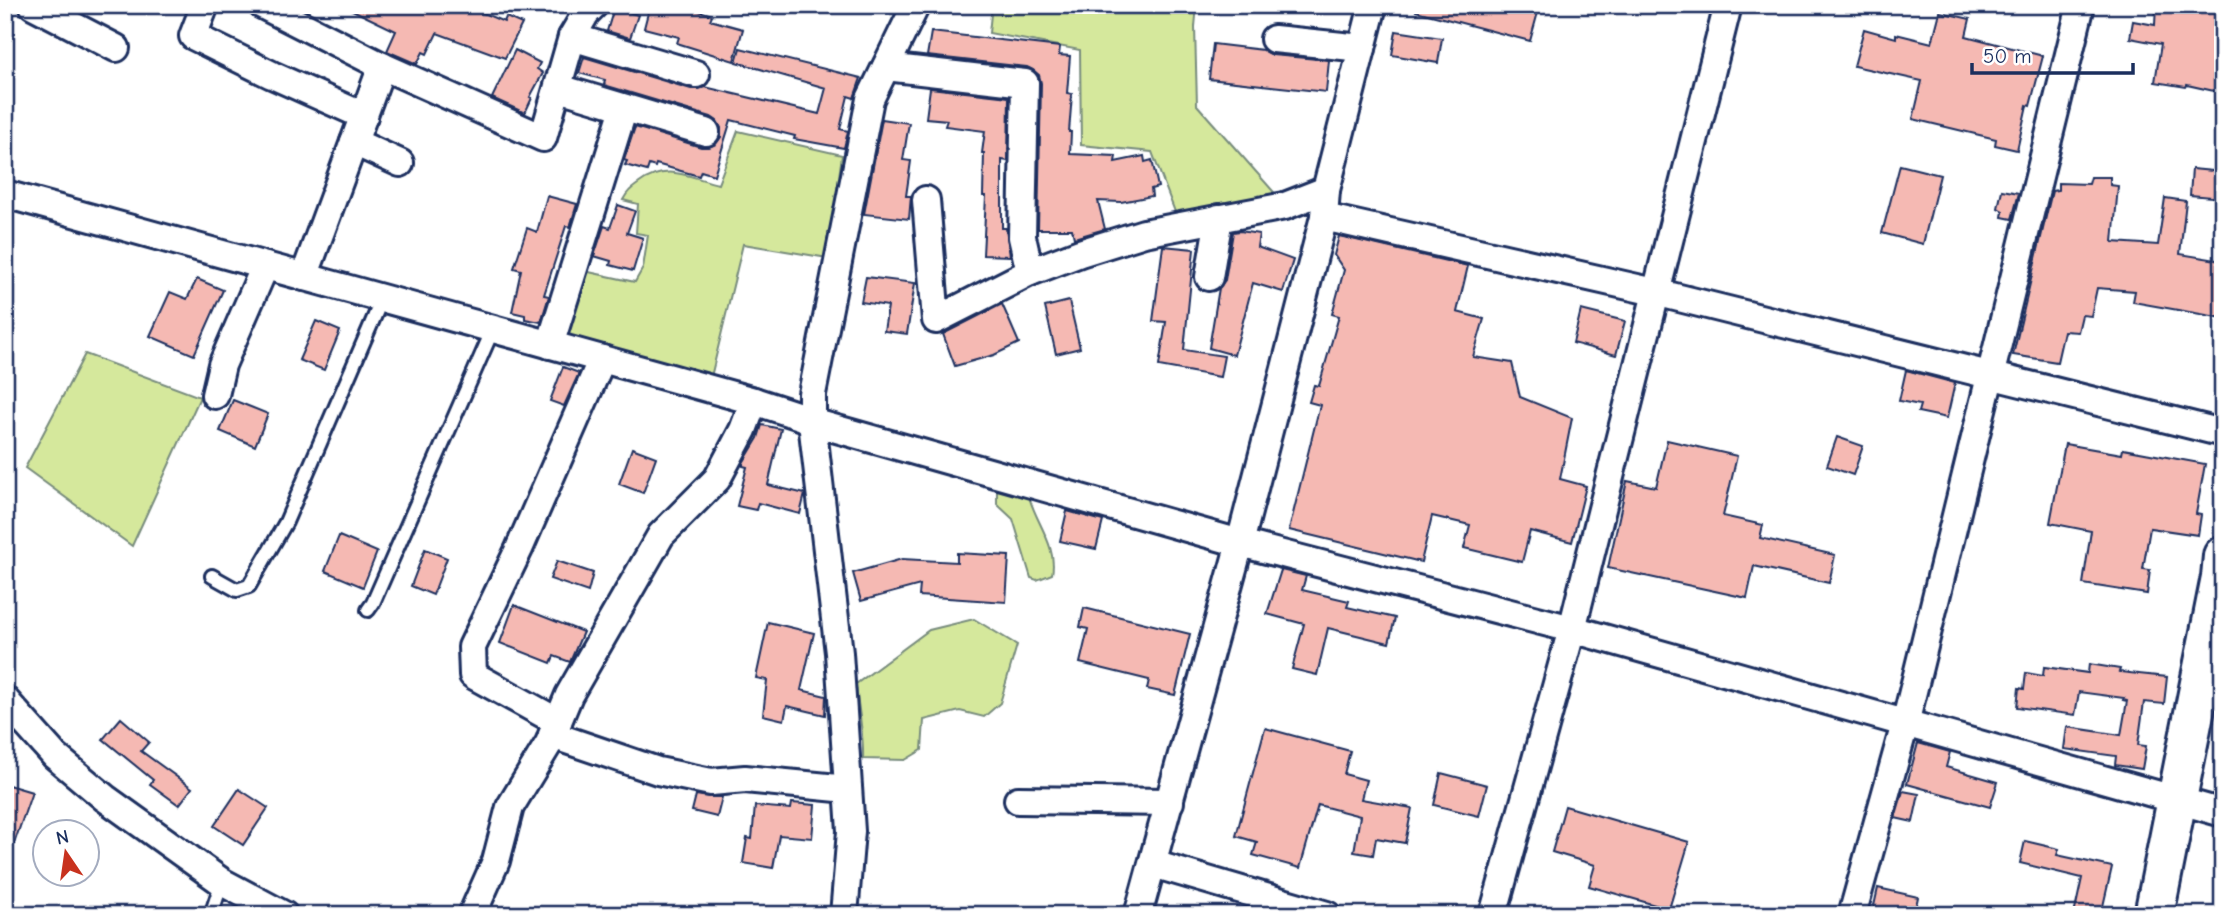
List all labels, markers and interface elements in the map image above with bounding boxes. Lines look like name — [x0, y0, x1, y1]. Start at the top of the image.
scale bar — [1972, 32, 2134, 76]
text: 50 m — [1983, 44, 2032, 68]
north arrow — [32, 818, 102, 888]
text: N — [54, 825, 71, 850]

